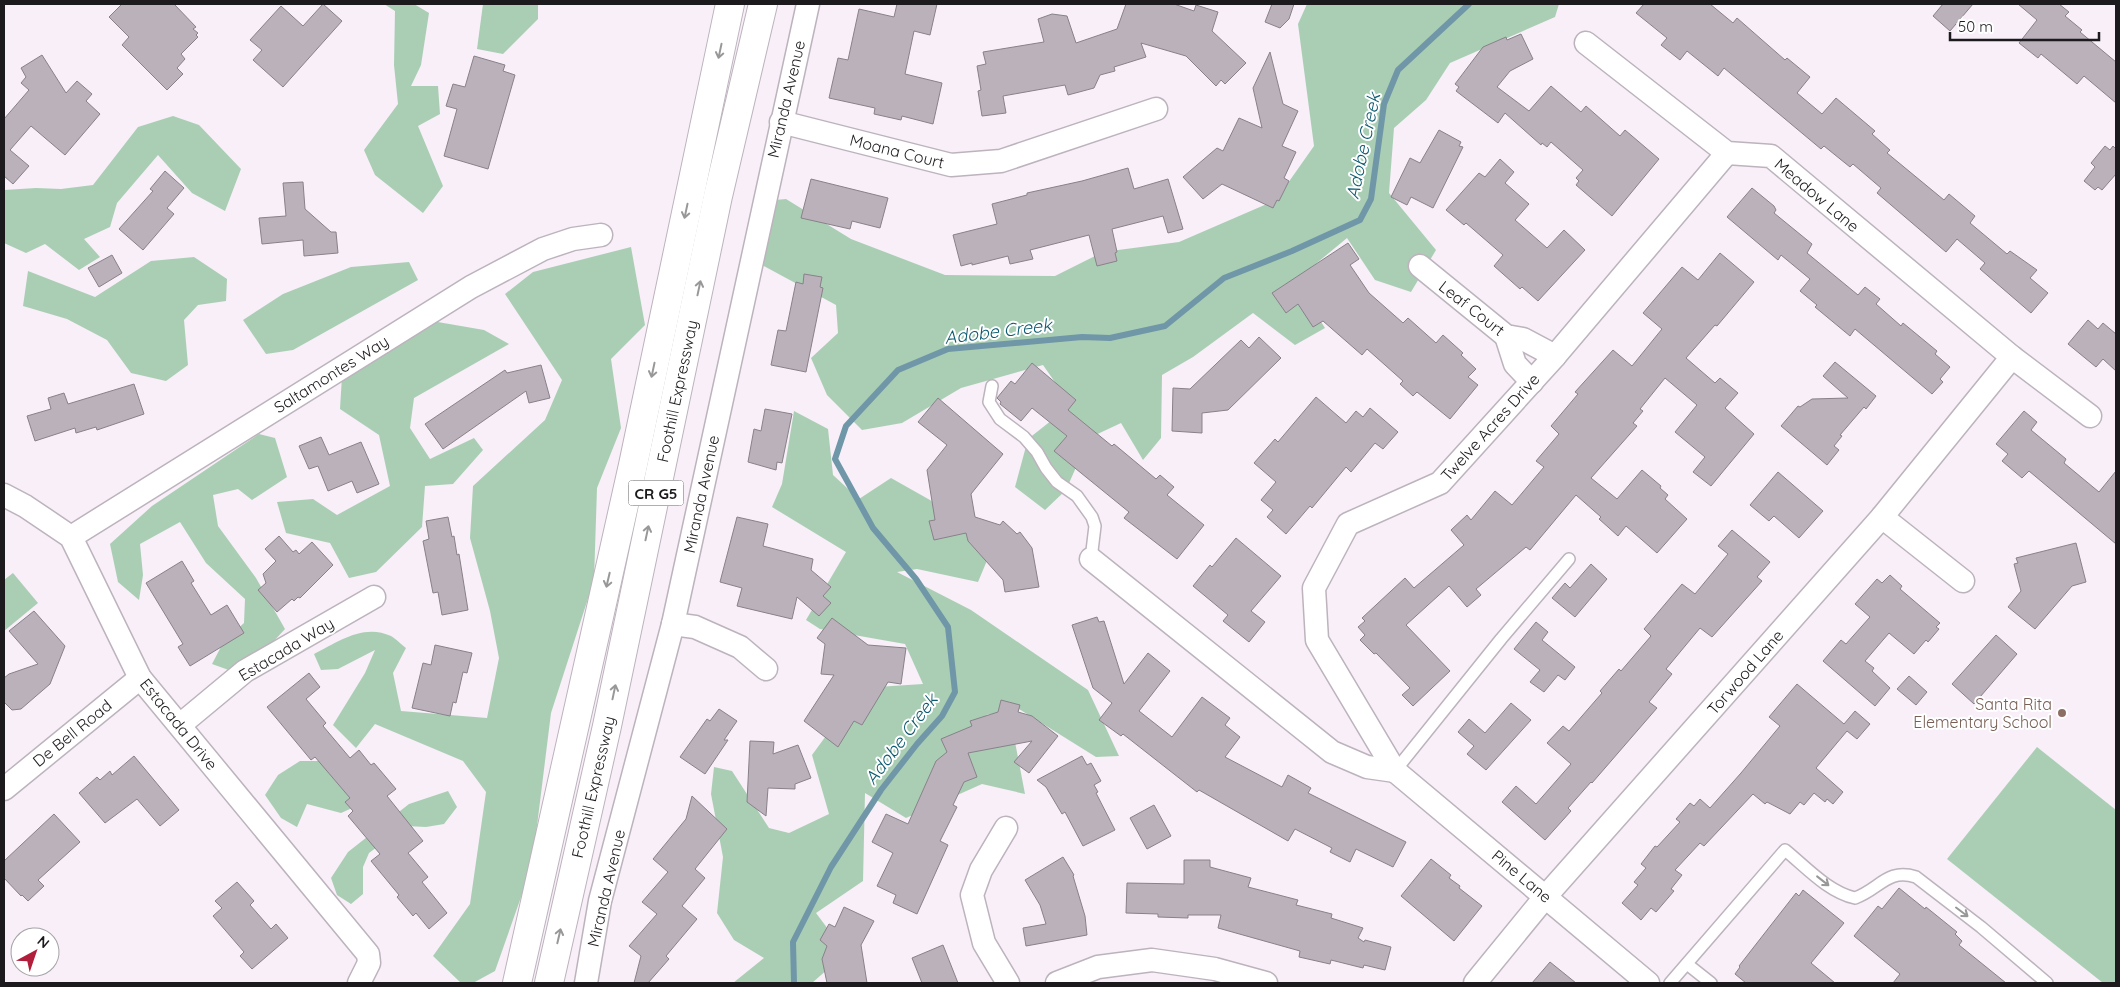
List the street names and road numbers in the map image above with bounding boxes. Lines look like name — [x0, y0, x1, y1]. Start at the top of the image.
street label: Miranda Avenue — [763, 38, 809, 160]
street label: Moana Court — [848, 130, 946, 172]
street label: Meadow Lane — [1771, 154, 1863, 236]
street label: Leaf Court — [1435, 276, 1509, 340]
street label: Foothill Expressway — [652, 318, 702, 464]
street label: Saltamontes Way — [270, 331, 392, 417]
street label: Twelve Acres Drive — [1436, 369, 1544, 485]
street label: Miranda Avenue — [679, 433, 723, 555]
road number: CR G5 — [628, 480, 684, 506]
street label: Estacada Way — [235, 613, 337, 685]
street label: Torwood Lane — [1703, 625, 1787, 719]
street label: Estacada Drive — [136, 674, 222, 774]
street label: De Bell Road — [28, 695, 116, 771]
street label: Foothill Expressway — [567, 714, 619, 860]
street label: Miranda Avenue — [583, 827, 629, 949]
street label: Pine Lane — [1488, 845, 1556, 907]

